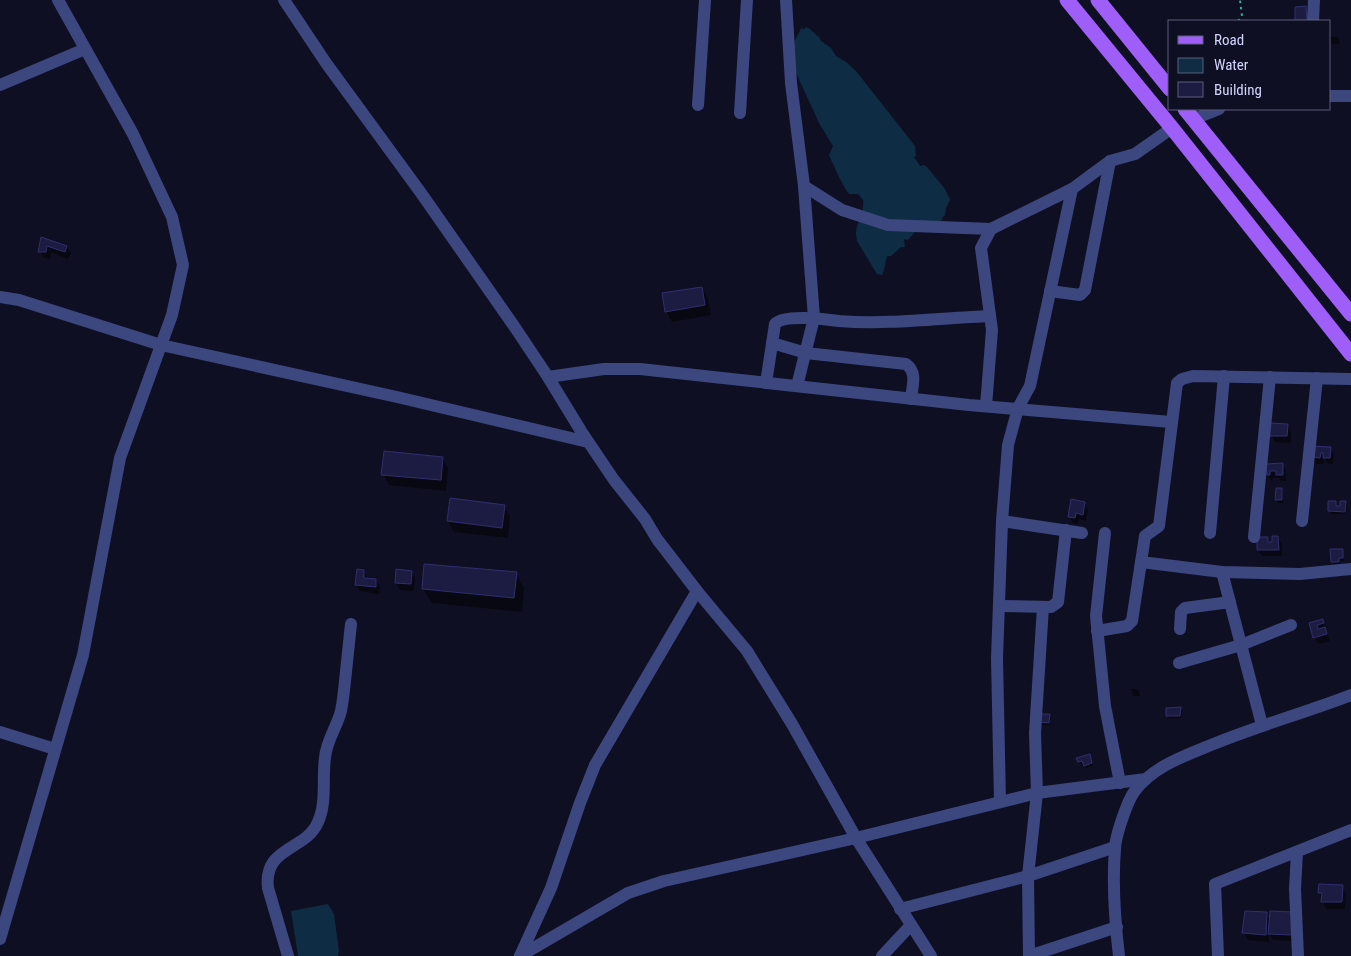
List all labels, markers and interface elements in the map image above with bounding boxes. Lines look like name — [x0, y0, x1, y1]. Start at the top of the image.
legend — [1168, 20, 1331, 110]
text: Road — [1214, 31, 1244, 49]
text: Water — [1214, 56, 1249, 74]
text: Building — [1214, 81, 1262, 99]

